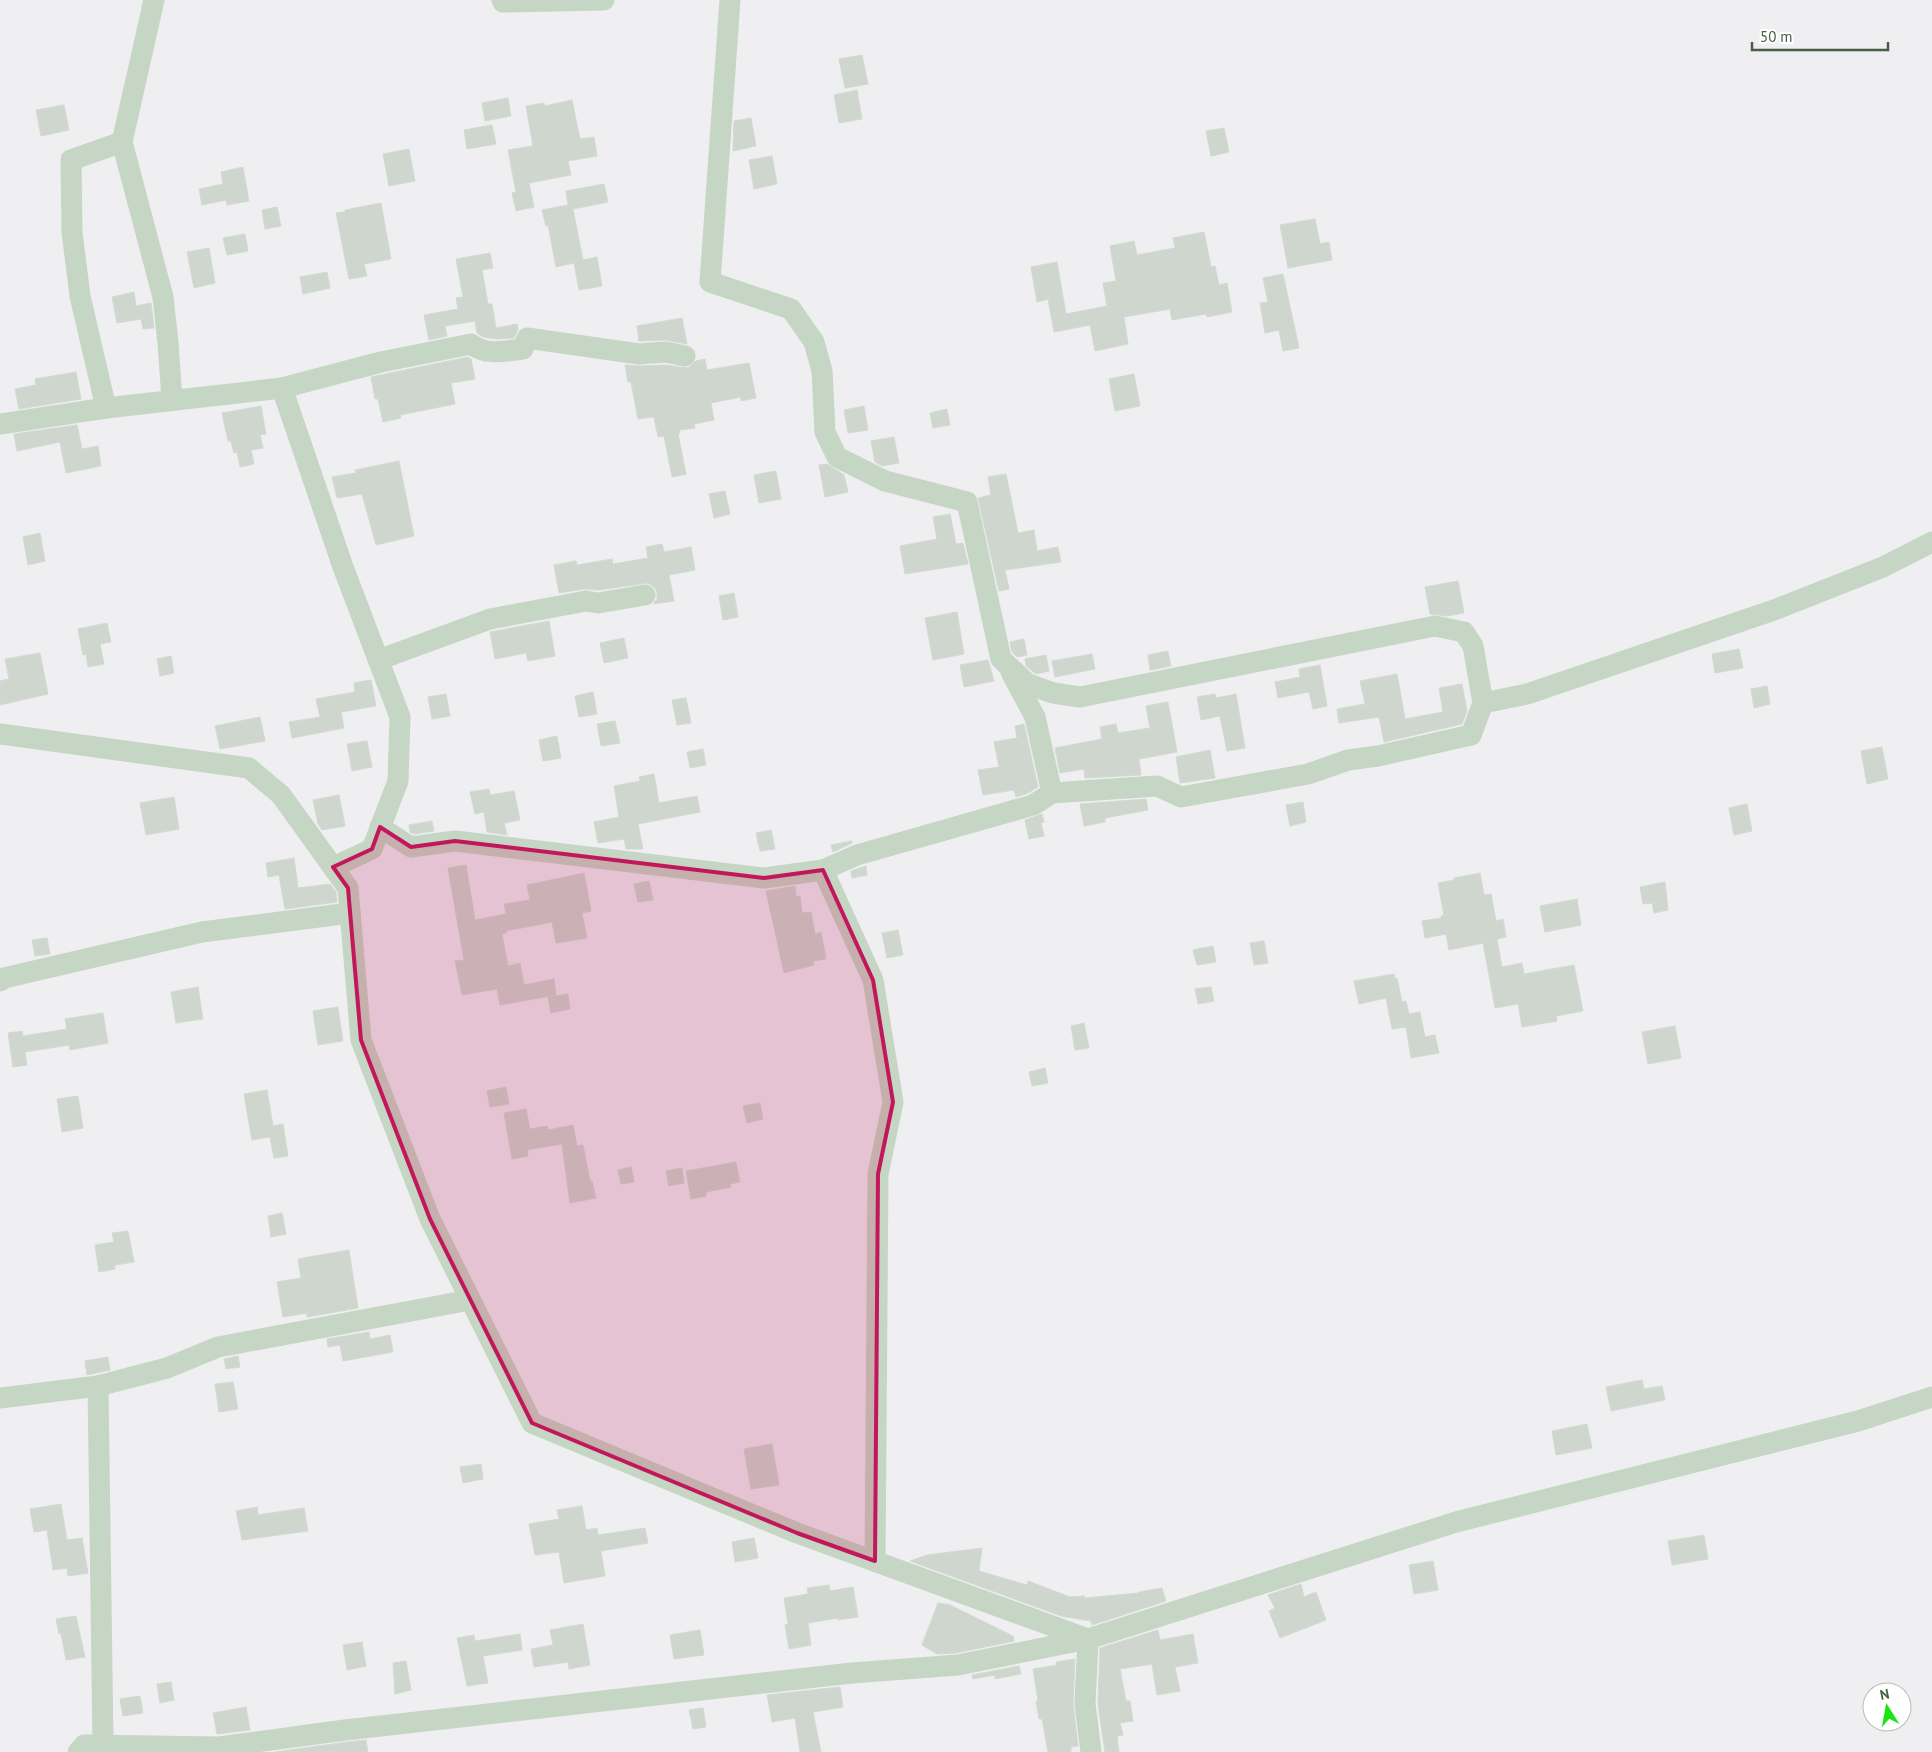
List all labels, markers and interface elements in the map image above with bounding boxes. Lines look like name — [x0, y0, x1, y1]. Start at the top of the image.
scale bar — [1752, 20, 1888, 52]
text: 50 m — [1760, 27, 1793, 46]
north arrow — [1862, 1682, 1912, 1732]
text: N — [1878, 1685, 1891, 1704]

